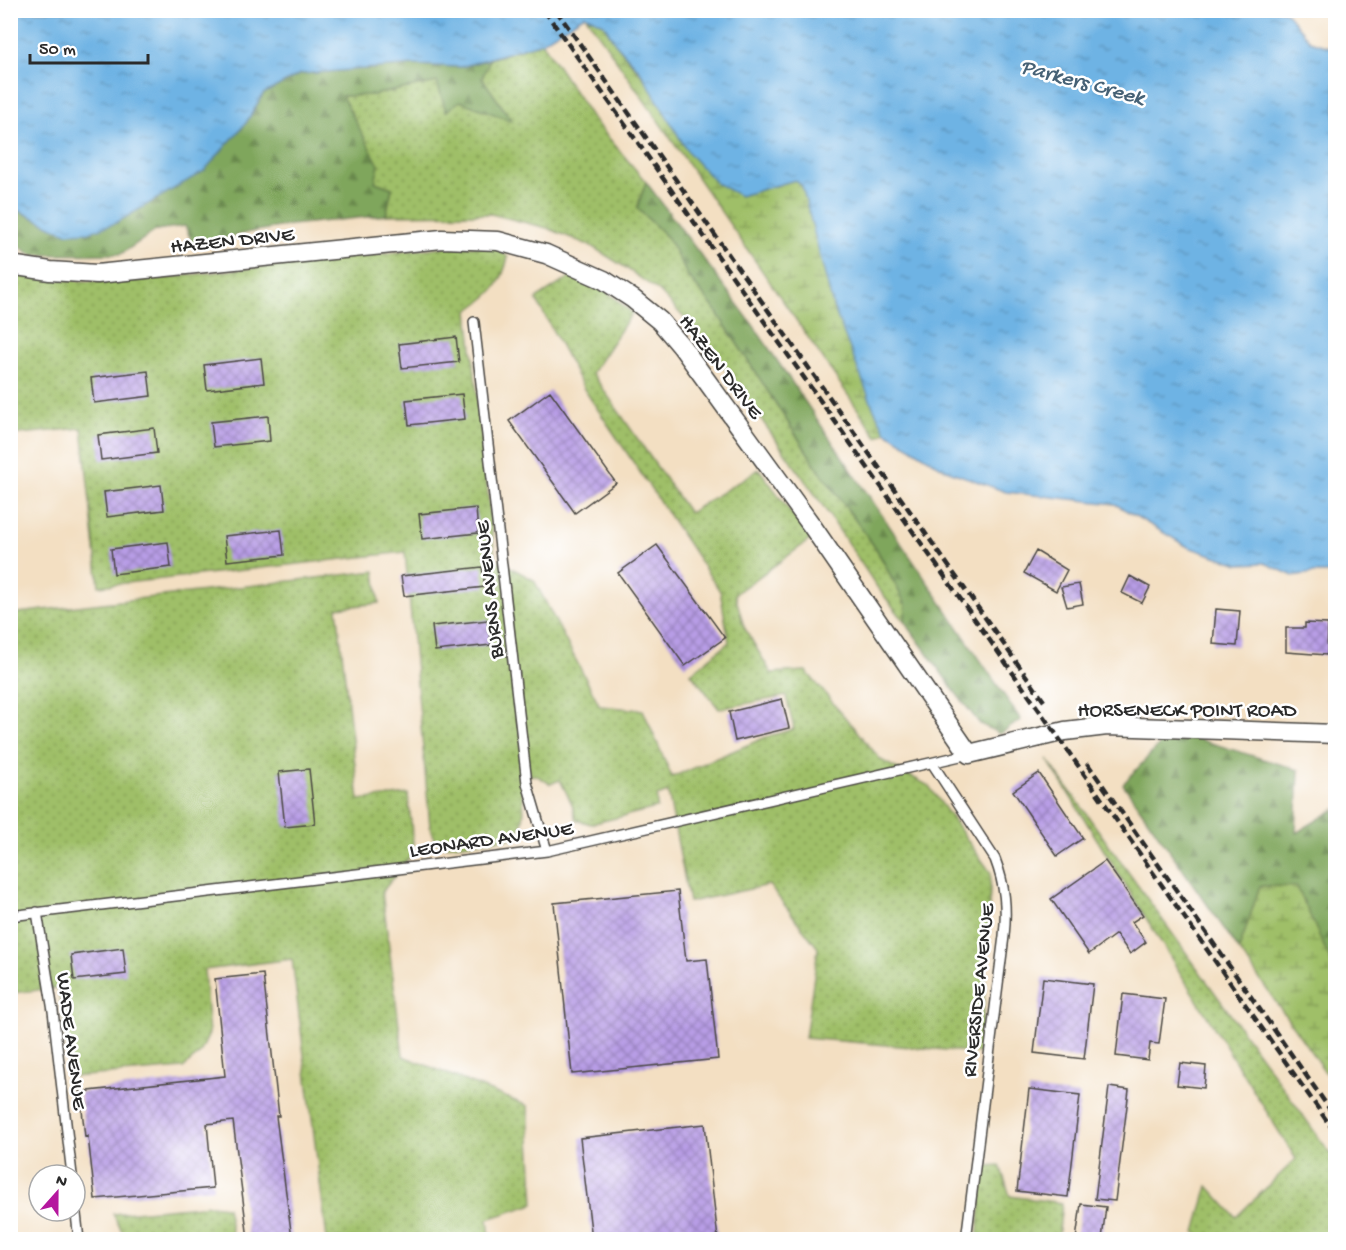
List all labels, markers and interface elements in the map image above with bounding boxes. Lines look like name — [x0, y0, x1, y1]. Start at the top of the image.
scale bar — [30, 27, 148, 65]
text: 50 m — [39, 40, 76, 61]
water label: Parkers Creek — [1017, 55, 1149, 113]
street label: HAZEN DRIVE — [169, 223, 296, 261]
street label: HAZEN DRIVE — [672, 311, 767, 426]
street label: BURNS AVENUE — [472, 519, 511, 661]
street label: HORSENECK POINT ROAD — [1078, 700, 1297, 725]
street label: LEONARD AVENUE — [408, 817, 576, 865]
street label: RIVERSIDE AVENUE — [959, 901, 1002, 1078]
street label: WADE AVENUE — [49, 971, 90, 1112]
north arrow — [27, 1163, 87, 1223]
text: N — [53, 1172, 70, 1193]

